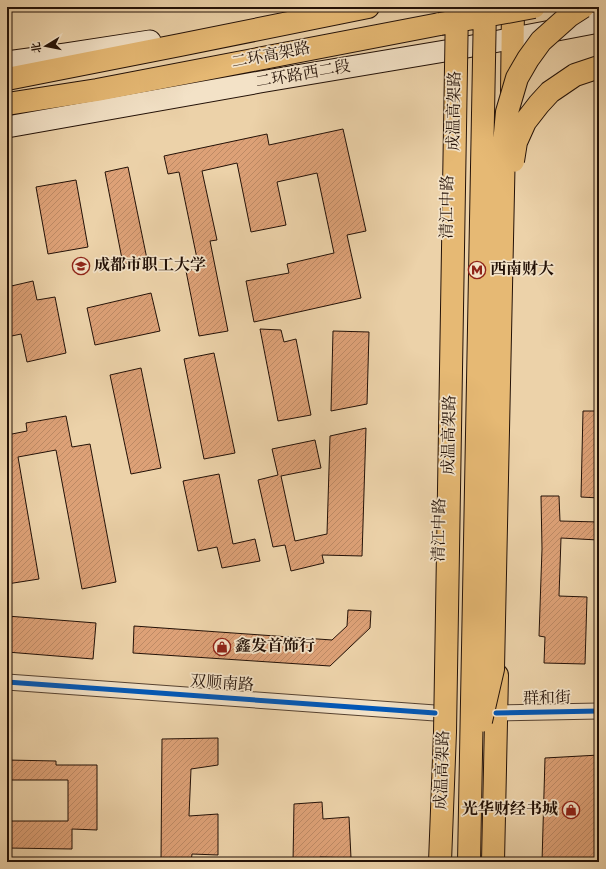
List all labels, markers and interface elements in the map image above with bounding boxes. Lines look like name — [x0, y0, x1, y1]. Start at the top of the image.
north arrow — [26, 26, 66, 66]
street label: 二环高架路 — [230, 39, 312, 71]
text: 北 — [30, 41, 44, 54]
street label: 二环路西二段 — [254, 57, 352, 91]
street label: 成温高架路 — [444, 71, 464, 151]
street label: 清江中路 — [437, 175, 457, 239]
place label: 成都市职工大学 — [94, 255, 206, 274]
school or university icon: 成都市职工大学 — [71, 256, 91, 276]
metro station icon: 西南财大 — [467, 260, 487, 280]
place label: 西南财大 — [490, 260, 554, 278]
street label: 成温高架路 — [439, 395, 459, 475]
street label: 清江中路 — [429, 498, 449, 562]
shop icon: 鑫发首饰行 — [212, 637, 232, 657]
place label: 鑫发首饰行 — [235, 637, 315, 655]
street label: 双顺南路 — [190, 672, 255, 694]
street label: 群和街 — [523, 689, 571, 707]
street label: 成温高架路 — [432, 730, 452, 810]
place label: 光华财经书城 — [462, 800, 558, 818]
shop icon: 光华财经书城 — [561, 800, 581, 820]

